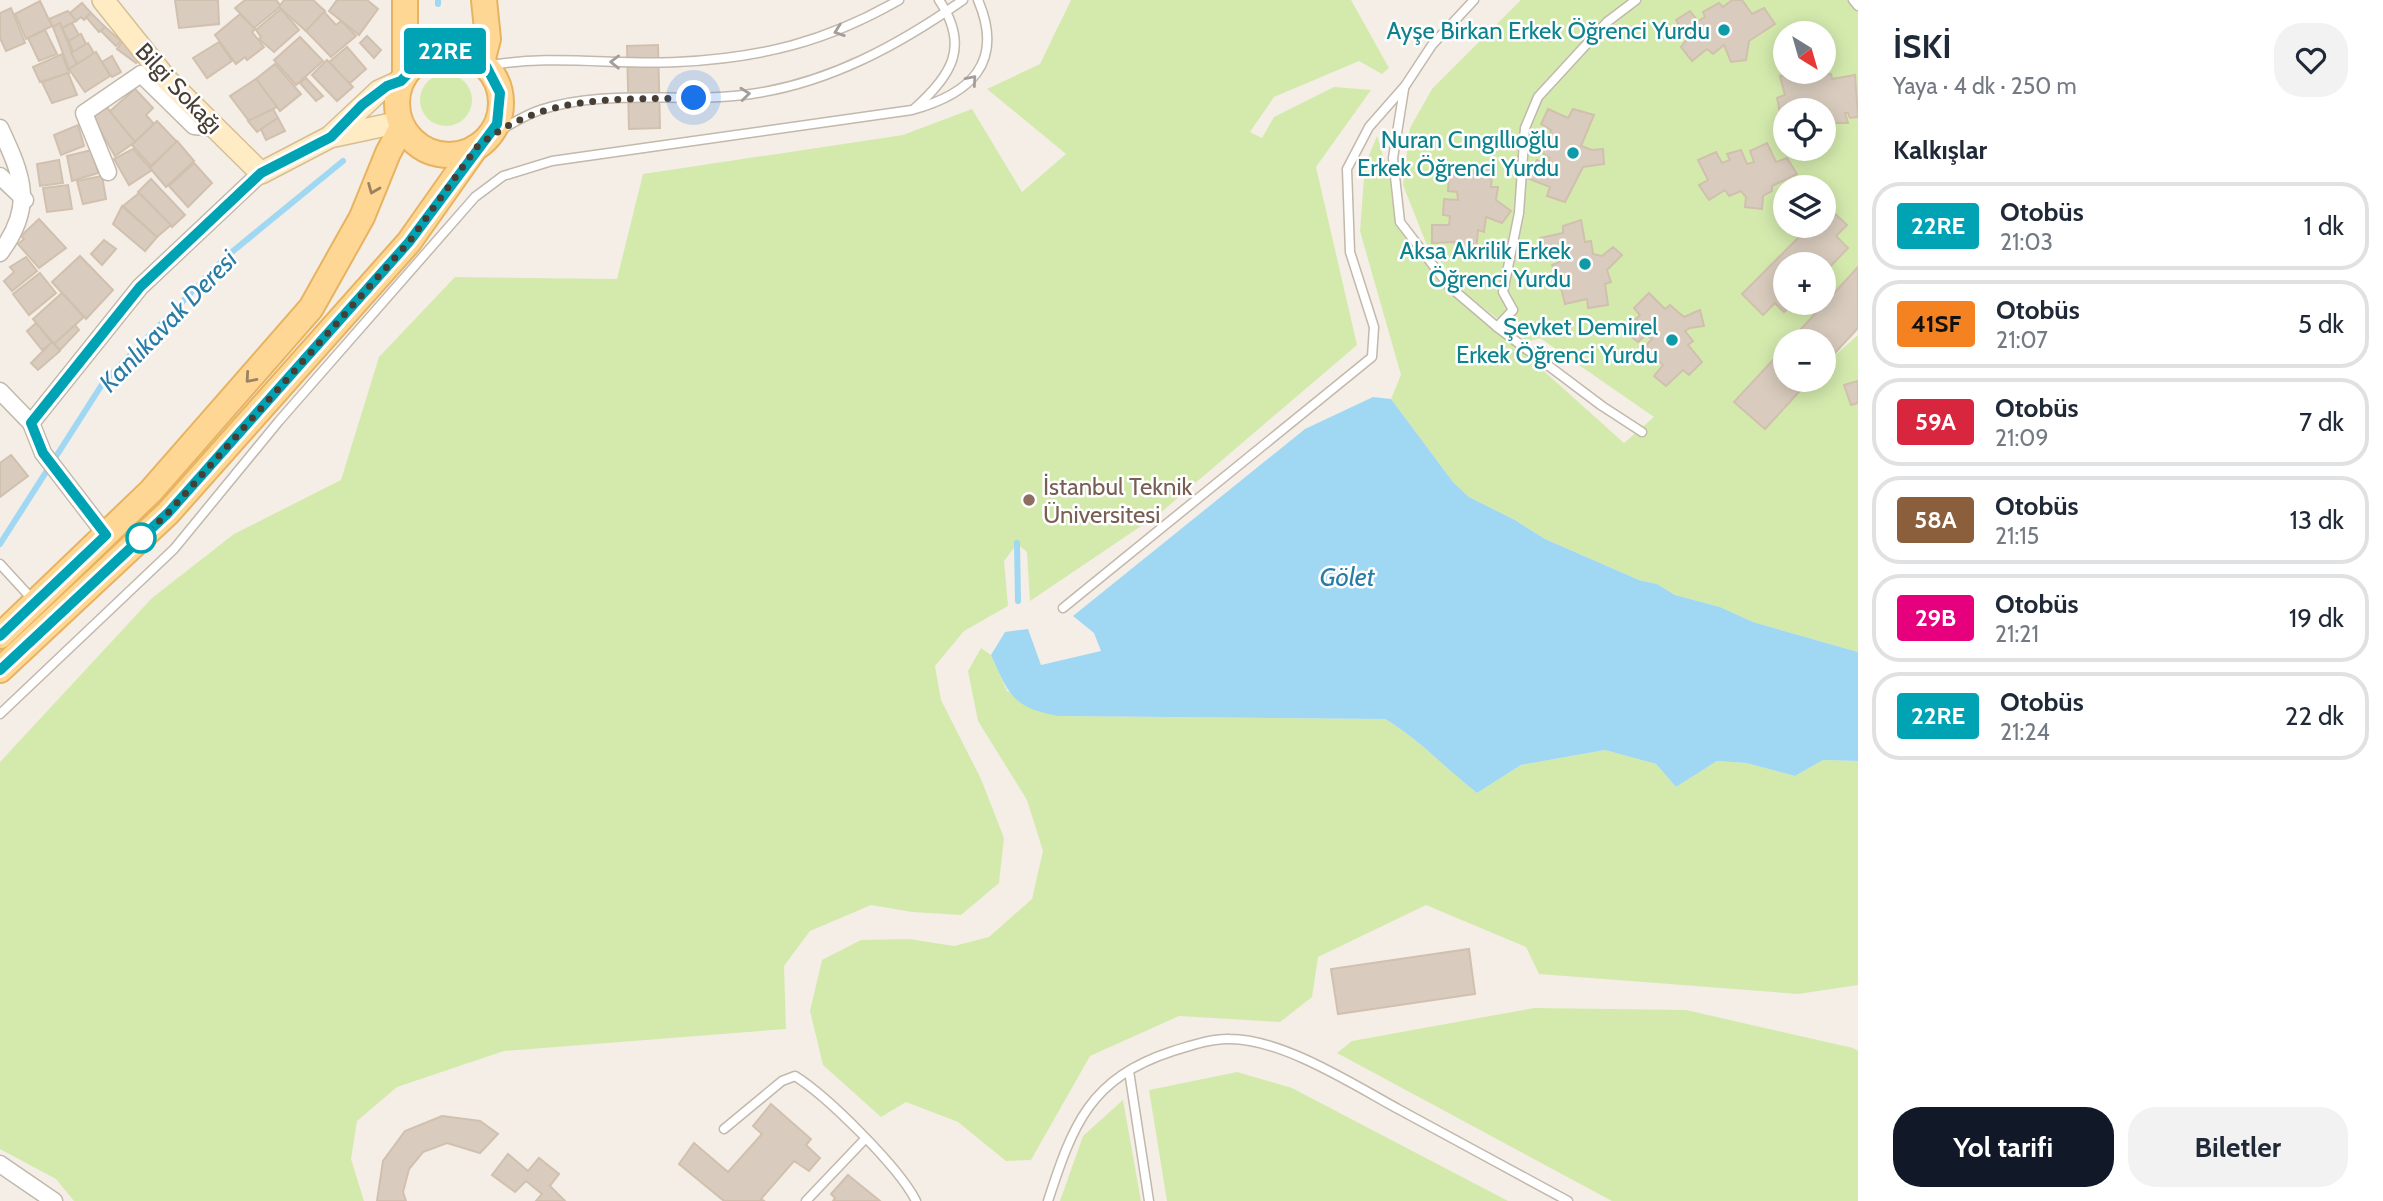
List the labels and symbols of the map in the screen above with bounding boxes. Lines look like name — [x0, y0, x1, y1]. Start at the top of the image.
place label: Ayşe Birkan Erkek Öğrenci Yurdu — [1387, 16, 1710, 45]
north arrow — [1773, 21, 1836, 84]
marker: Ayşe Birkan Erkek Öğrenci Yurdu — [1716, 22, 1732, 38]
one-way arrow — [833, 23, 845, 37]
line badge: 22RE — [396, 28, 494, 74]
street label: Bilgi Sokağı — [130, 36, 228, 140]
one-way arrow — [609, 54, 620, 69]
one-way arrow — [964, 75, 976, 88]
your location — [676, 80, 711, 115]
one-way arrow — [739, 87, 750, 102]
place label: Nuran Cıngıllıoğlu Erkek Öğrenci Yurdu — [1357, 125, 1559, 182]
marker: Nuran Cıngıllıoğlu Erkek Öğrenci Yurdu — [1565, 145, 1581, 161]
one-way arrow — [368, 182, 382, 194]
place label: Aksa Akrilik Erkek Öğrenci Yurdu — [1400, 236, 1571, 293]
water label: Kanlıkavak Deresi — [92, 243, 244, 399]
marker: Aksa Akrilik Erkek Öğrenci Yurdu — [1577, 256, 1593, 272]
place label: Şevket Demirel Erkek Öğrenci Yurdu — [1456, 312, 1658, 369]
marker: Şevket Demirel Erkek Öğrenci Yurdu — [1664, 332, 1680, 348]
one-way arrow — [246, 370, 258, 383]
place label: İstanbul Teknik Üniversitesi — [1043, 472, 1192, 529]
marker: İstanbul Teknik Üniversitesi — [1021, 492, 1037, 508]
unlabelled marker — [126, 523, 156, 553]
water label: Gölet — [1319, 561, 1376, 593]

